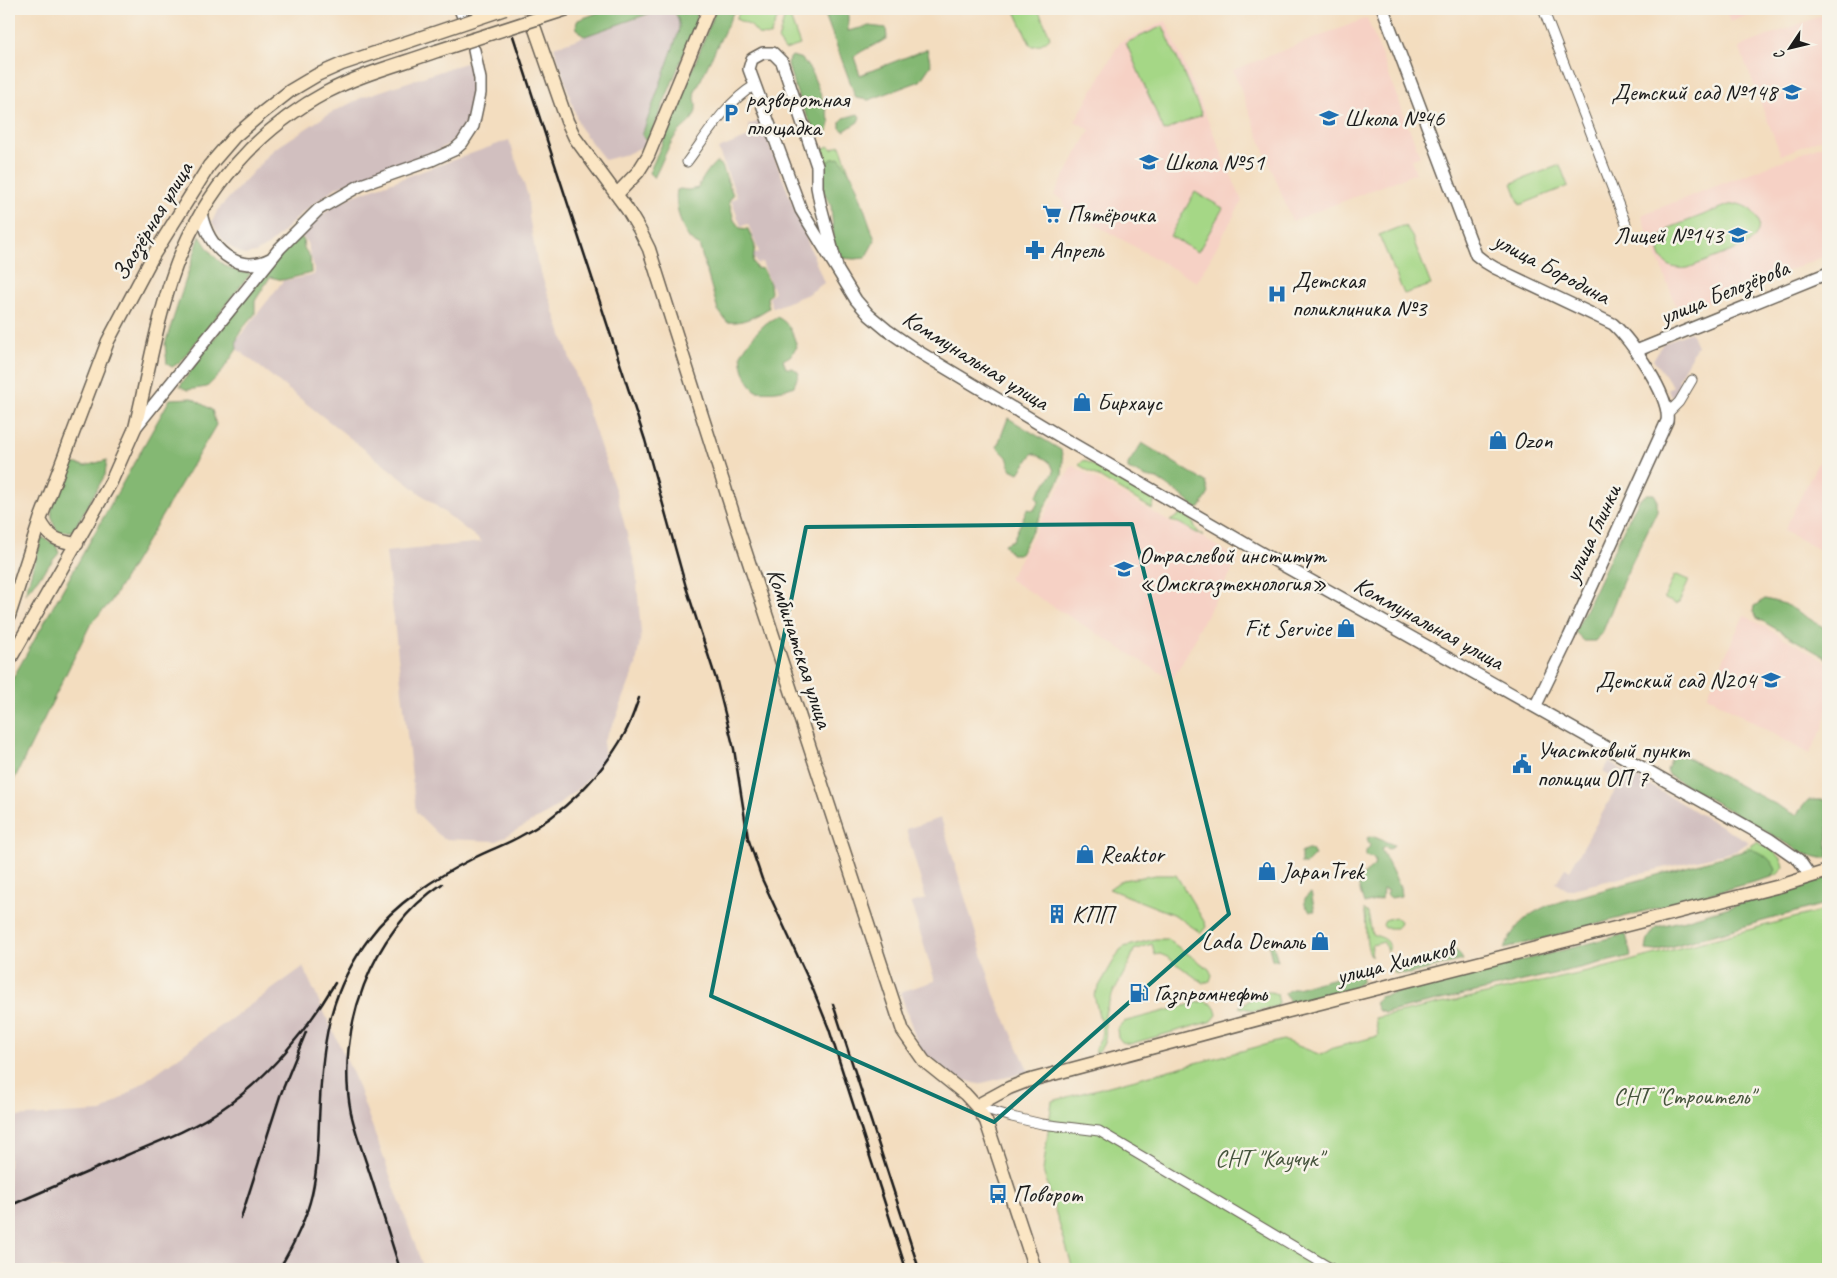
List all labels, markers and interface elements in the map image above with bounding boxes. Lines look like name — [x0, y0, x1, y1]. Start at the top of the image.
north arrow — [1764, 22, 1814, 72]
text: С — [1770, 46, 1789, 63]
place label: Детский сад №148 — [1611, 77, 1779, 107]
school or university icon: Детский сад №148 — [1781, 81, 1803, 103]
place label: разворотная площадка — [746, 84, 850, 142]
parking icon: разворотная площадка — [720, 102, 742, 124]
place label: Школа №46 — [1344, 103, 1445, 133]
school or university icon: Школа №46 — [1318, 107, 1340, 129]
place label: Школа №51 — [1164, 147, 1265, 177]
school or university icon: Школа №51 — [1138, 151, 1160, 173]
street label: Заозёрная улица — [105, 155, 201, 286]
place label: Пятёрочка — [1067, 199, 1156, 229]
supermarket icon: Пятёрочка — [1041, 203, 1063, 225]
place label: Лицей №143 — [1614, 220, 1725, 250]
street label: улица Бородина — [1487, 224, 1617, 312]
school or university icon: Лицей №143 — [1727, 224, 1749, 246]
place label: Апрель — [1050, 235, 1105, 265]
pharmacy icon: Апрель — [1024, 239, 1046, 261]
street label: улица Белозёрова — [1653, 252, 1795, 333]
place label: Детская поликлиника №3 — [1292, 265, 1428, 323]
hospital icon: Детская поликлиника №3 — [1266, 283, 1288, 305]
street label: Коммунальная улица — [897, 303, 1056, 418]
place label: Бирхаус — [1097, 387, 1163, 417]
shop icon: Бирхаус — [1071, 391, 1093, 413]
place label: Ozon — [1513, 425, 1553, 455]
shop icon: Ozon — [1487, 429, 1509, 451]
street label: улица Глинки — [1556, 478, 1628, 588]
place label: Отраслевой институт «Омскгазтехнология» — [1139, 540, 1327, 598]
school or university icon: Отраслевой институт «Омскгазтехнология» — [1113, 558, 1135, 580]
street label: Комбинатская улица — [760, 564, 840, 733]
street label: Коммунальная улица — [1349, 569, 1510, 677]
place label: Fit Service — [1245, 613, 1333, 643]
shop icon: Fit Service — [1335, 617, 1357, 639]
place label: Детский сад N204 — [1596, 665, 1758, 695]
school or university icon: Детский сад N204 — [1760, 669, 1782, 691]
place label: Участковый пункт полиции ОП 7 — [1537, 735, 1691, 793]
public building icon: Участковый пункт полиции ОП 7 — [1511, 753, 1533, 775]
place label: Reaktor — [1100, 839, 1166, 869]
shop icon: Reaktor — [1074, 843, 1096, 865]
place label: JapanTrek — [1281, 856, 1366, 886]
shop icon: JapanTrek — [1256, 860, 1278, 882]
place label: КПП — [1072, 899, 1117, 929]
building icon: КПП — [1046, 903, 1068, 925]
place label: Lada Dеталь — [1201, 926, 1307, 956]
shop icon: Lada Dеталь — [1309, 930, 1331, 952]
street label: улица Химиков — [1331, 932, 1461, 992]
place label: Газпромнефть — [1154, 978, 1268, 1009]
fuel station icon: Газпромнефть — [1128, 982, 1150, 1004]
park label: СНТ "Строитель" — [1613, 1081, 1760, 1111]
park label: СНТ "Каучук" — [1215, 1143, 1328, 1173]
place label: Поворот — [1013, 1179, 1083, 1209]
bus stop icon: Поворот — [987, 1183, 1009, 1205]

